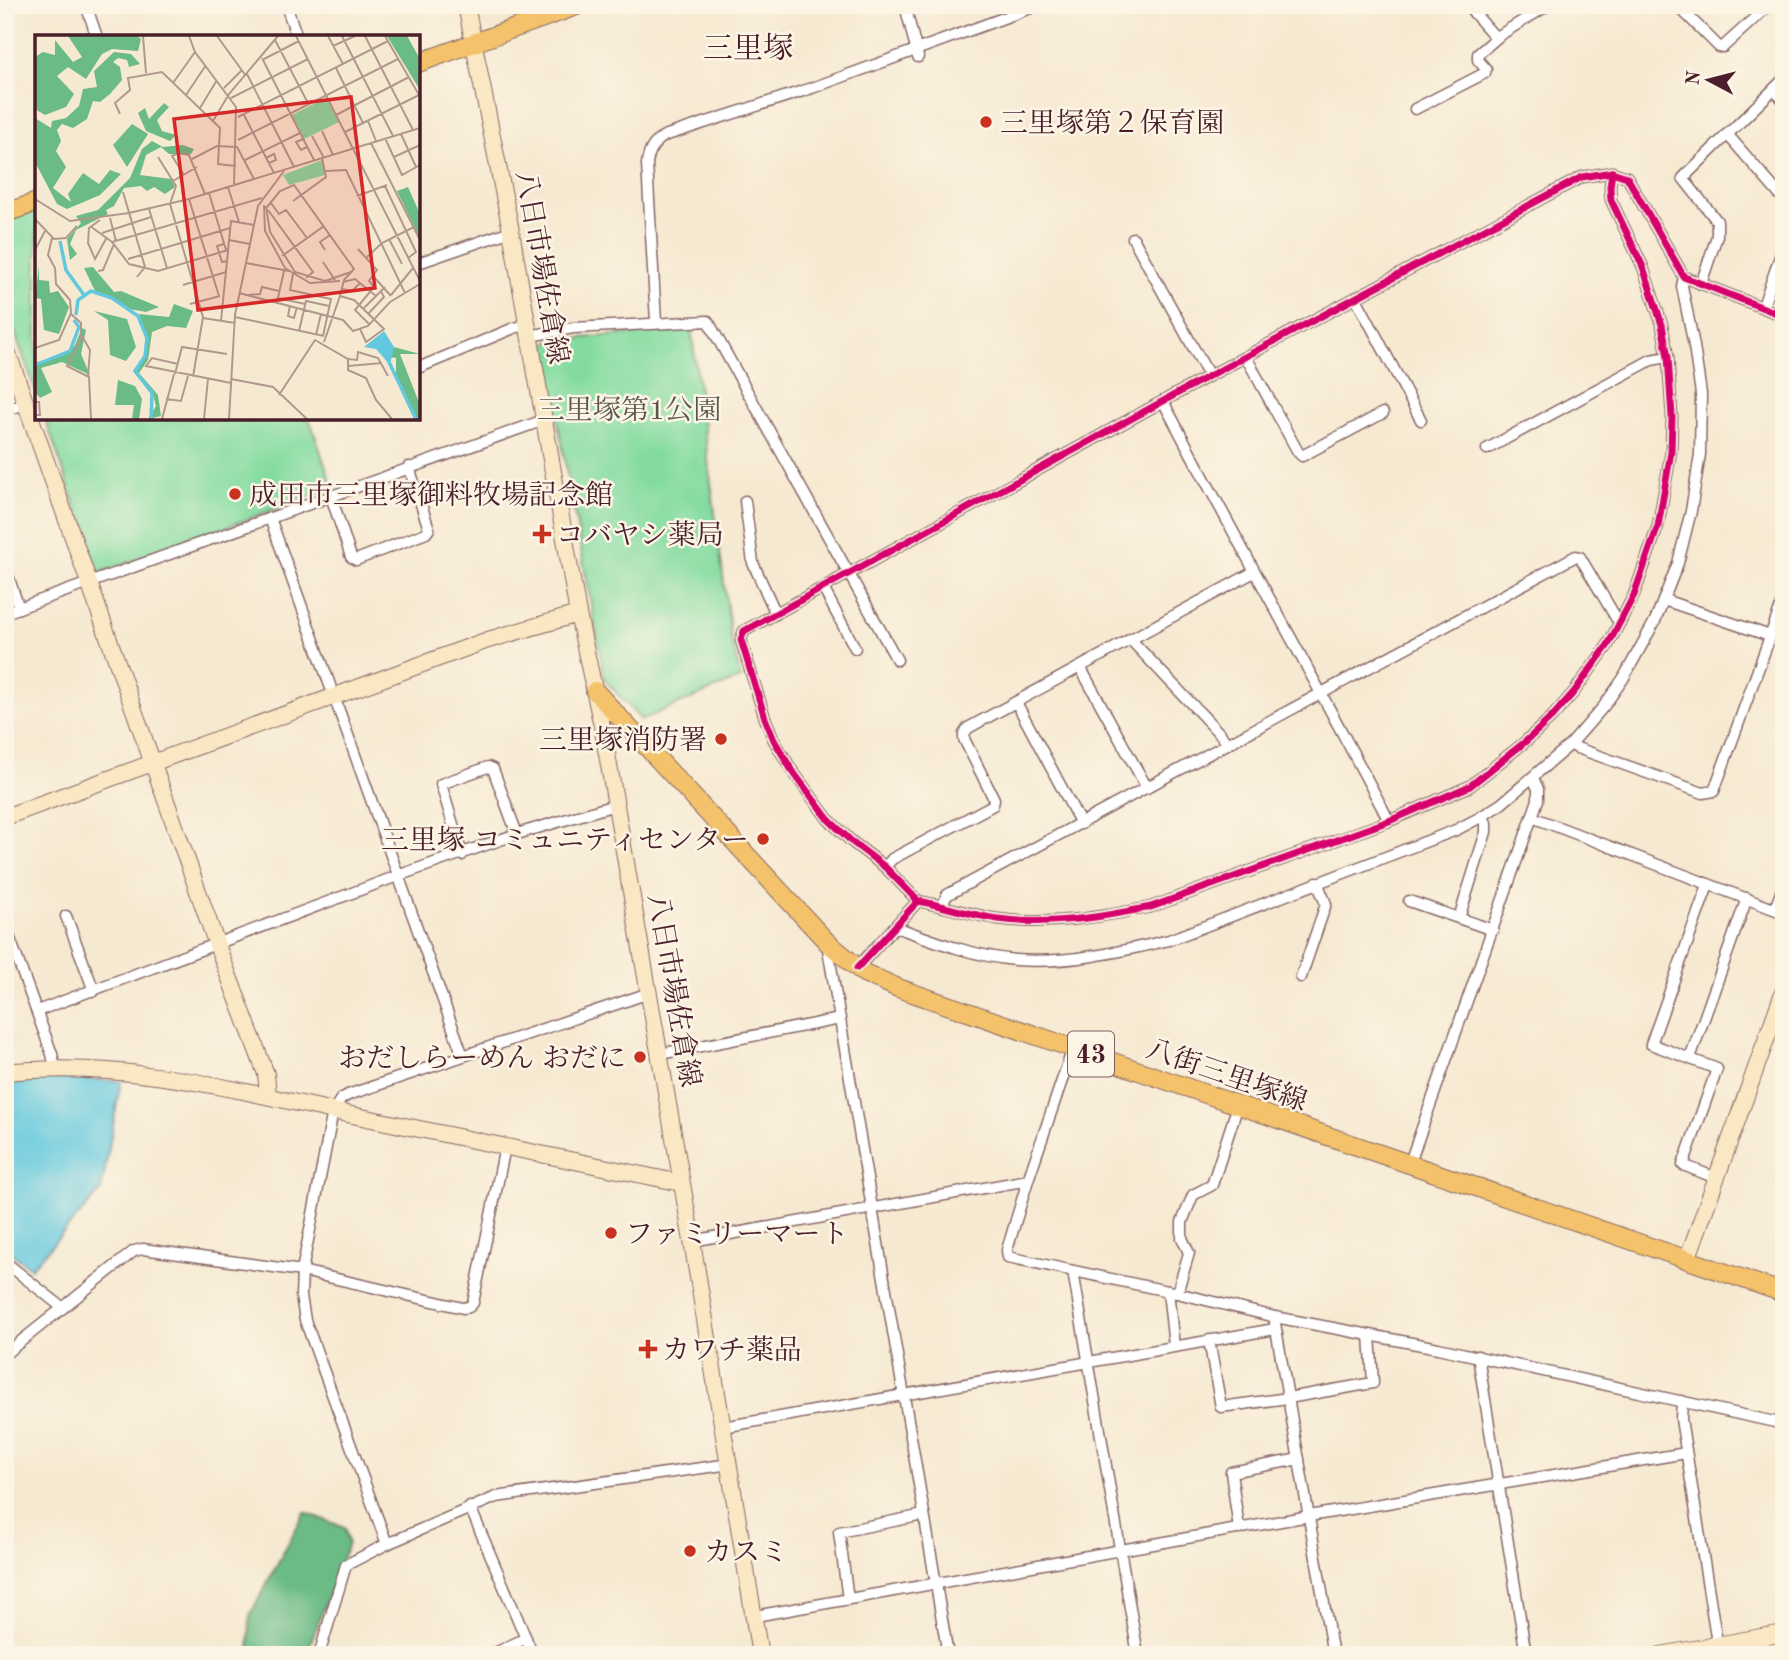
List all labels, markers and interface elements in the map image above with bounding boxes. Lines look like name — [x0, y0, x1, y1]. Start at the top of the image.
district label: 三里塚 — [703, 32, 793, 65]
inset map — [35, 35, 420, 420]
north arrow — [1674, 46, 1744, 116]
text: N — [1684, 69, 1705, 87]
place label: 三里塚第２保育園 — [1000, 108, 1224, 139]
marker: 三里塚第２保育園 — [978, 114, 994, 130]
street label: 八日市場佐倉線 — [509, 168, 574, 366]
park label: 三里塚第1公園 — [537, 395, 721, 426]
place label: 成田市三里塚御料牧場記念館 — [249, 480, 613, 511]
marker: 成田市三里塚御料牧場記念館 — [227, 486, 243, 502]
place label: コバヤシ薬局 — [556, 520, 724, 551]
marker: コバヤシ薬局 — [534, 526, 550, 542]
place label: 三里塚消防署 — [539, 725, 707, 756]
marker: 三里塚消防署 — [713, 731, 729, 747]
place label: 三里塚 コミュニティセンター — [381, 825, 749, 856]
marker: 三里塚 コミュニティセンター — [755, 831, 771, 847]
street label: 八日市場佐倉線 — [641, 891, 706, 1089]
road number: 43 — [1068, 1032, 1114, 1077]
street label: 八街三里塚線 — [1142, 1033, 1311, 1117]
place label: おだしらーめん おだに — [338, 1045, 626, 1074]
marker: おだしらーめん おだに — [632, 1049, 648, 1065]
place label: ファミリーマート — [625, 1221, 848, 1250]
marker: ファミリーマート — [603, 1225, 619, 1241]
place label: カワチ薬品 — [662, 1335, 802, 1366]
marker: カワチ薬品 — [640, 1341, 656, 1357]
place label: カスミ — [704, 1539, 788, 1568]
marker: カスミ — [682, 1543, 698, 1559]

